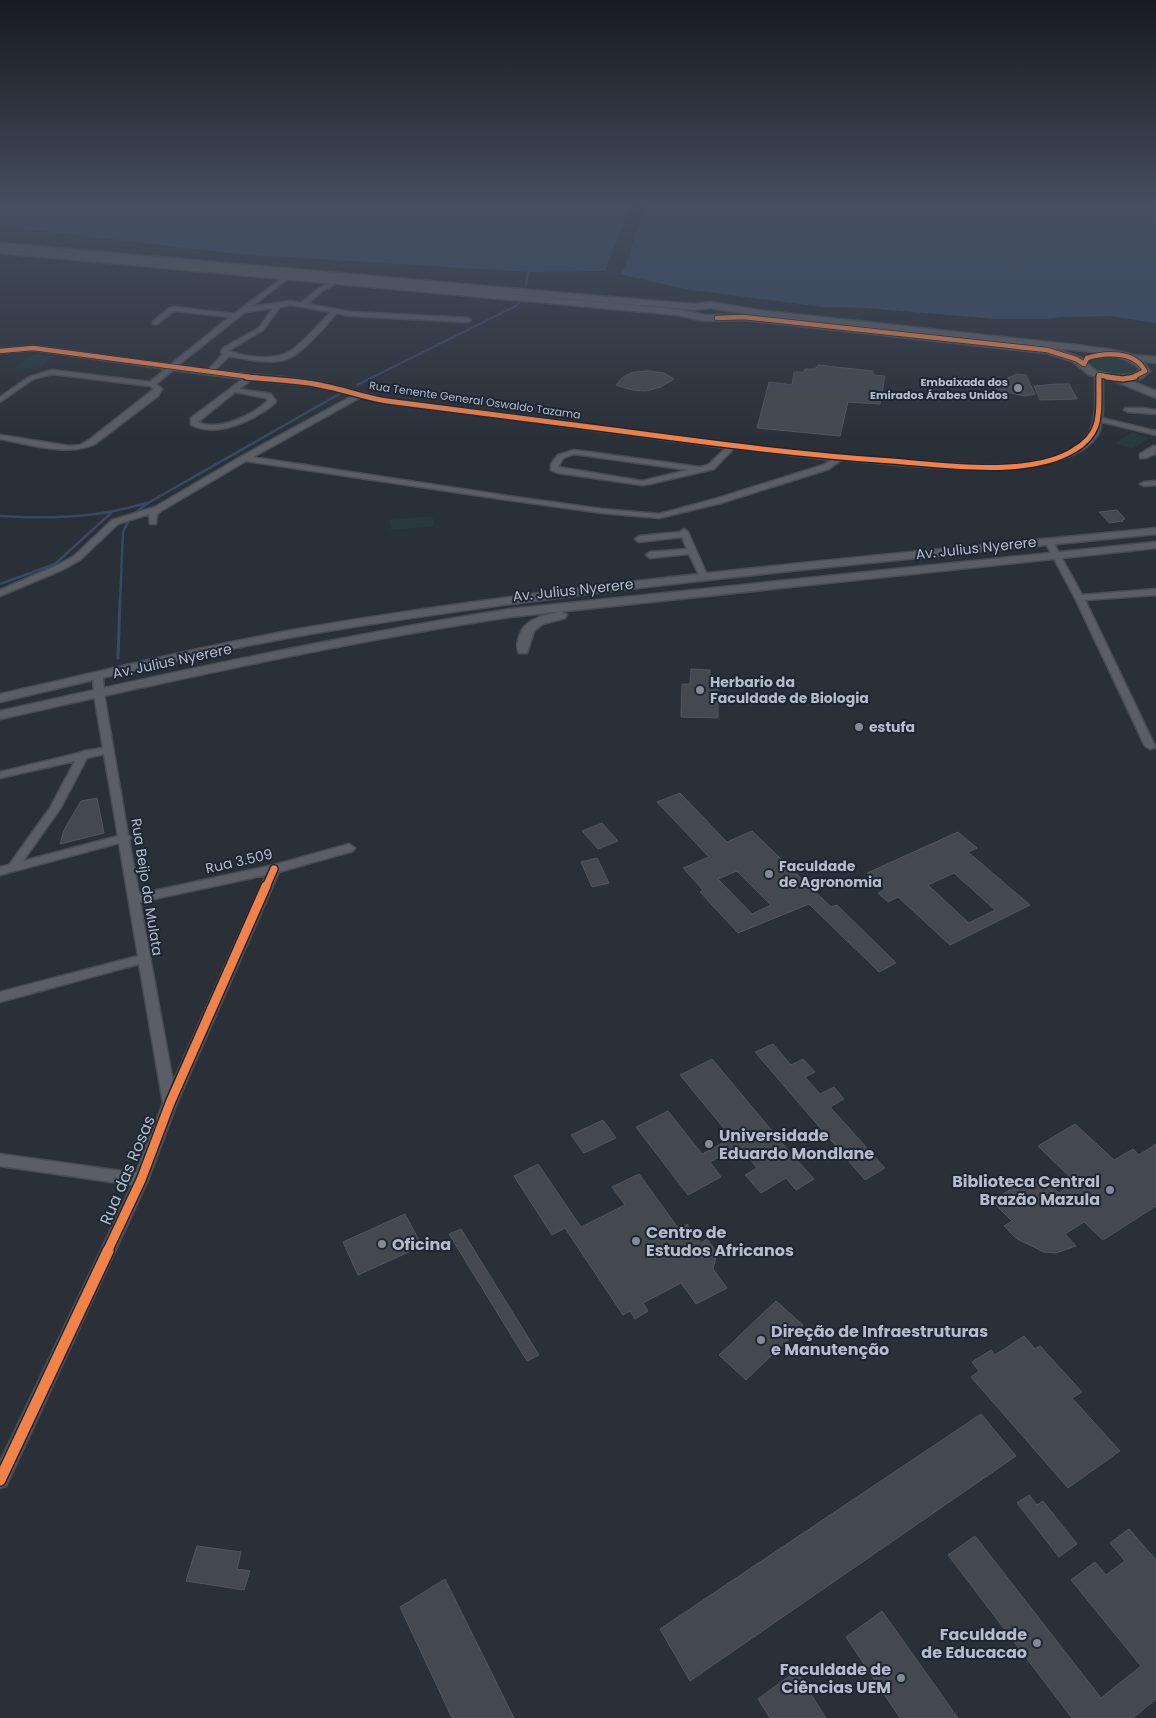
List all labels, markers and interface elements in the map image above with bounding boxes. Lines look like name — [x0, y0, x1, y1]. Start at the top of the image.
place label: Embaixada dos Emirados Árabes Unidos — [870, 374, 1008, 403]
street label: Rua Tenente General Oswaldo Tazama — [368, 377, 582, 423]
marker: Embaixada dos Emirados Árabes Unidos — [1012, 382, 1024, 394]
street label: Av. Julius Nyerere — [915, 532, 1038, 564]
street label: Av. Julius Nyerere — [512, 574, 635, 606]
street label: Av. Julius Nyerere — [111, 639, 234, 683]
place label: Herbario da Faculdade de Biologia — [710, 672, 869, 708]
marker: Herbario da Faculdade de Biologia — [694, 684, 706, 696]
place label: estufa — [869, 717, 915, 737]
marker: estufa — [853, 721, 865, 733]
street label: Rua Beijo da Mulata — [126, 817, 168, 957]
street label: Rua 3.509 — [203, 844, 275, 878]
place label: Faculdade de Agronomia — [779, 856, 882, 892]
marker: Faculdade de Agronomia — [763, 868, 775, 880]
street label: Rua das Rosas — [94, 1112, 161, 1228]
place label: Universidade Eduardo Mondlane — [719, 1124, 874, 1165]
marker: Universidade Eduardo Mondlane — [703, 1138, 715, 1150]
place label: Biblioteca Central Brazão Mazula — [952, 1170, 1100, 1211]
marker: Biblioteca Central Brazão Mazula — [1104, 1184, 1116, 1196]
place label: Centro de Estudos Africanos — [646, 1221, 794, 1262]
place label: Oficina — [392, 1233, 451, 1256]
marker: Centro de Estudos Africanos — [630, 1235, 642, 1247]
marker: Oficina — [376, 1238, 388, 1250]
place label: Direção de Infraestruturas e Manutenção — [771, 1320, 988, 1361]
marker: Direção de Infraestruturas e Manutenção — [755, 1334, 767, 1346]
place label: Faculdade de Educacao — [921, 1623, 1027, 1664]
marker: Faculdade de Educacao — [1031, 1637, 1043, 1649]
place label: Faculdade de Ciências UEM — [780, 1658, 891, 1699]
marker: Faculdade de Ciências UEM — [895, 1672, 907, 1684]

